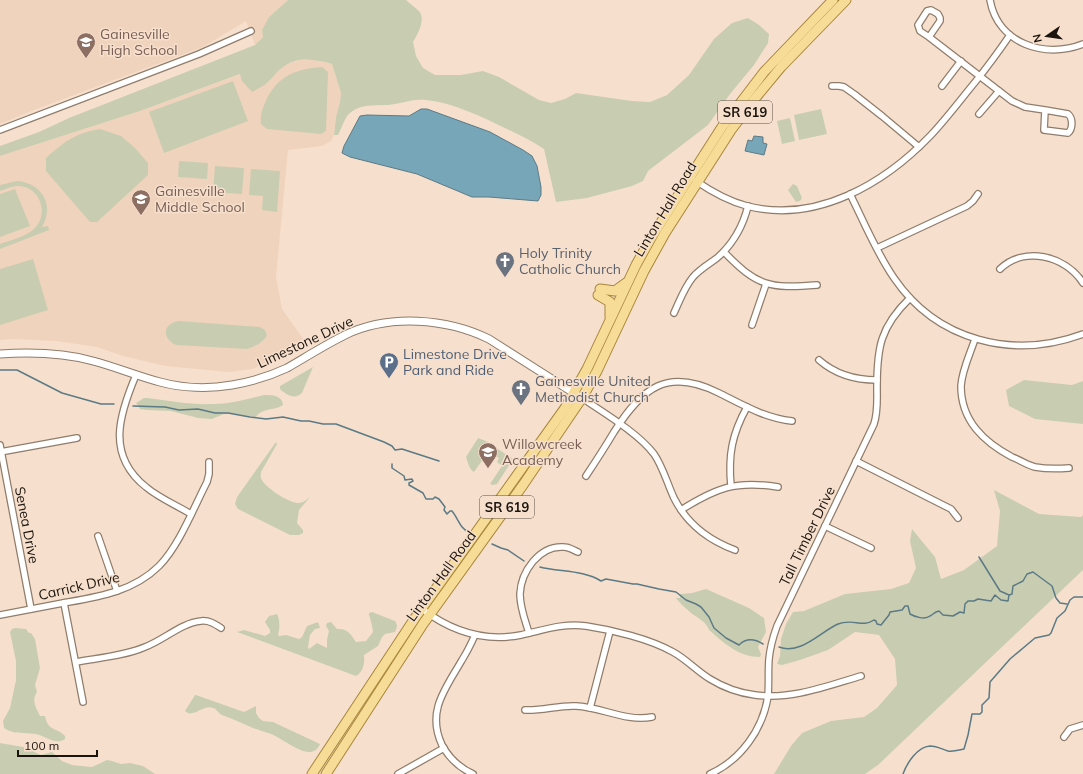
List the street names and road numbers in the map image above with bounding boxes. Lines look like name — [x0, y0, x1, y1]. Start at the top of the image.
road number: SR 619 — [718, 101, 772, 123]
street label: Linton Hall Road — [630, 158, 700, 260]
street label: Limestone Drive — [254, 312, 356, 372]
street label: Tall Timber Drive — [775, 483, 839, 589]
street label: Senea Drive — [11, 485, 43, 565]
road number: SR 619 — [480, 496, 534, 518]
street label: Linton Hall Road — [402, 527, 480, 625]
street label: Carrick Drive — [37, 568, 121, 604]

